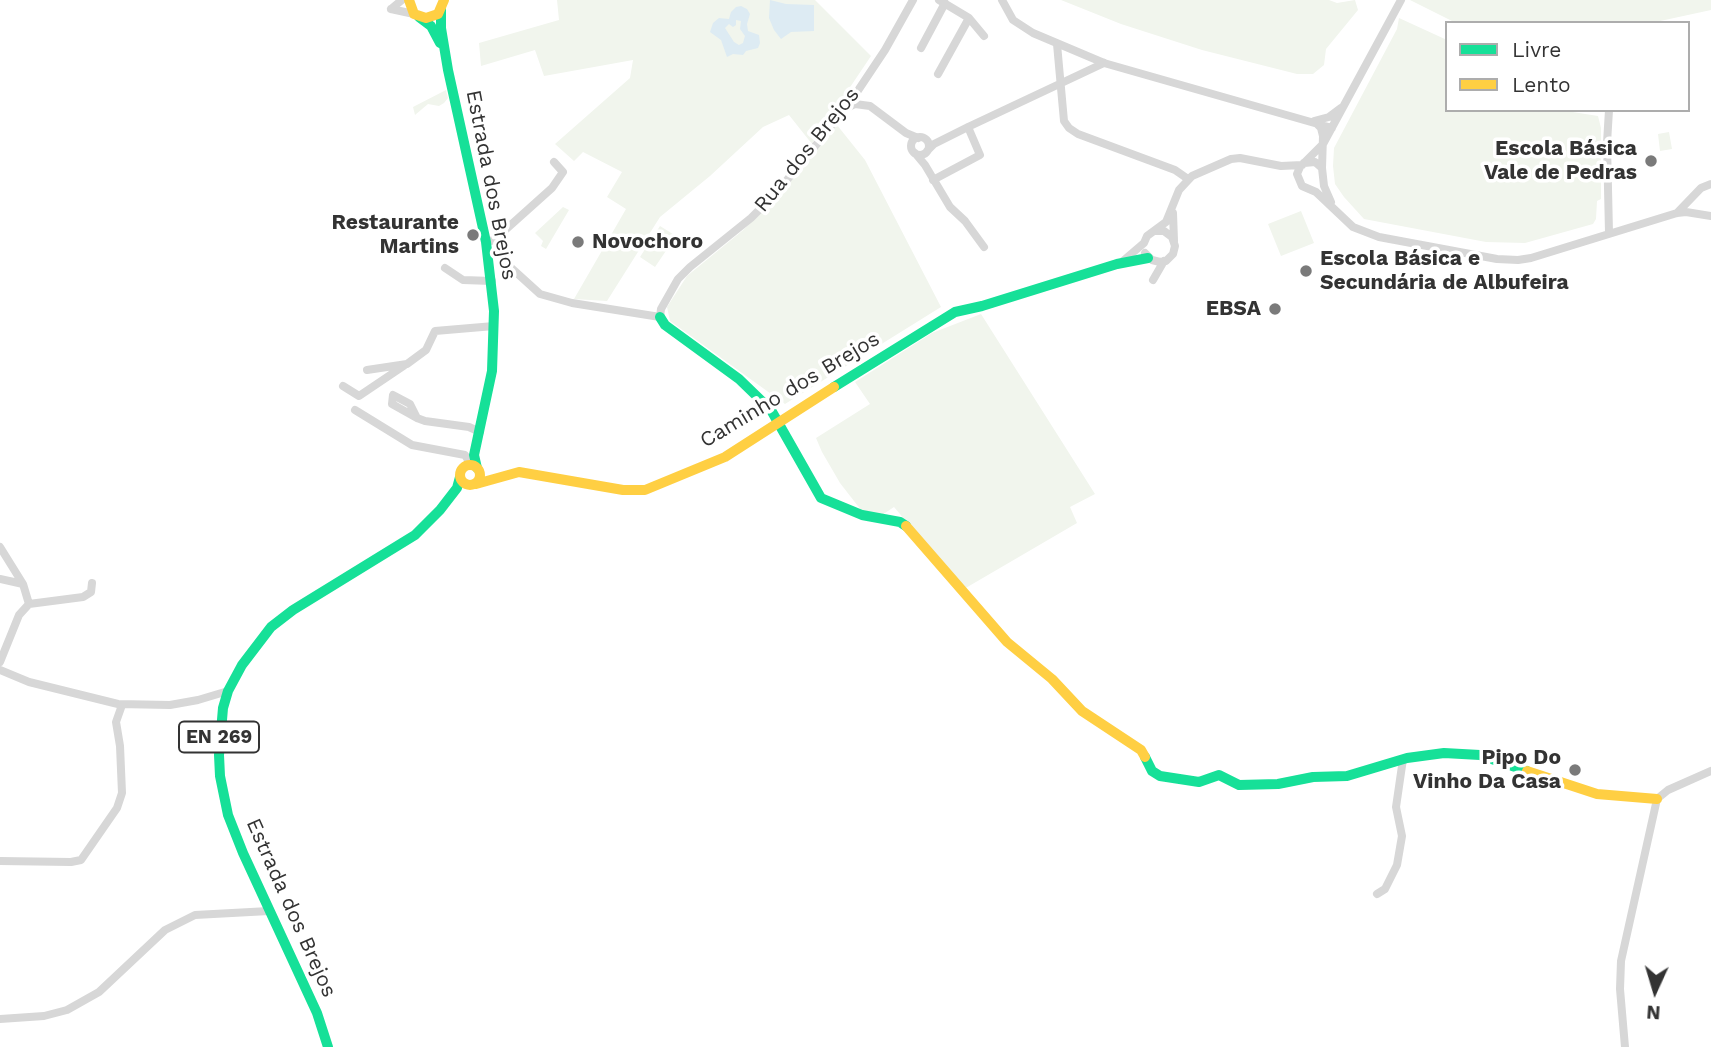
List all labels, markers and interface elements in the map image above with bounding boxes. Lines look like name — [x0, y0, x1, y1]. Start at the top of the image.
legend — [1445, 21, 1690, 112]
text: Livre — [1512, 37, 1561, 62]
text: Lento — [1512, 72, 1571, 97]
street label: Rua dos Brejos — [749, 83, 865, 217]
street label: Estrada dos Brejos — [460, 88, 522, 282]
place label: Escola Básica Vale de Pedras — [1484, 136, 1637, 186]
marker: Escola Básica Vale de Pedras — [1643, 153, 1659, 169]
place label: Restaurante Martins — [331, 210, 459, 260]
marker: Restaurante Martins — [465, 227, 481, 243]
place label: Novochoro — [592, 229, 703, 255]
marker: Novochoro — [570, 234, 586, 250]
place label: Escola Básica e Secundária de Albufeira — [1320, 246, 1569, 296]
marker: Escola Básica e Secundária de Albufeira — [1298, 263, 1314, 279]
place label: EBSA — [1206, 296, 1261, 322]
marker: EBSA — [1267, 301, 1283, 317]
street label: Caminho dos Brejos — [696, 326, 884, 454]
road number: EN 269 — [179, 722, 259, 752]
place label: Pipo Do Vinho Da Casa — [1413, 745, 1561, 795]
marker: Pipo Do Vinho Da Casa — [1567, 762, 1583, 778]
street label: Estrada dos Brejos — [240, 815, 342, 1001]
north arrow — [1620, 956, 1690, 1026]
text: N — [1646, 1000, 1661, 1024]

